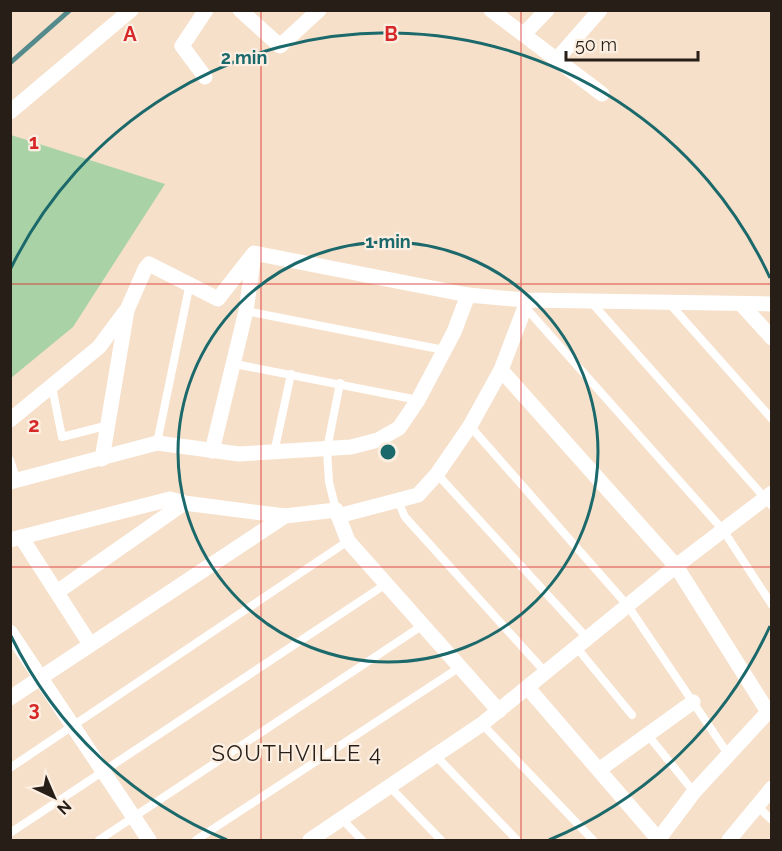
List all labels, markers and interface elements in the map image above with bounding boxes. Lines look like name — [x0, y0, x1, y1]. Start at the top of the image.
text: A — [123, 22, 137, 46]
text: B — [384, 22, 398, 46]
scale bar — [566, 24, 698, 62]
text: 50 m — [575, 34, 617, 55]
text: 2 min — [221, 47, 267, 68]
text: 1 — [29, 130, 39, 154]
text: 1 min — [365, 231, 411, 252]
text: 2 — [28, 413, 40, 437]
centre of rings — [378, 442, 398, 462]
text: 3 — [28, 697, 40, 721]
district label: SOUTHVILLE 4 — [211, 740, 383, 766]
north arrow — [24, 767, 84, 827]
text: N — [53, 796, 75, 819]

